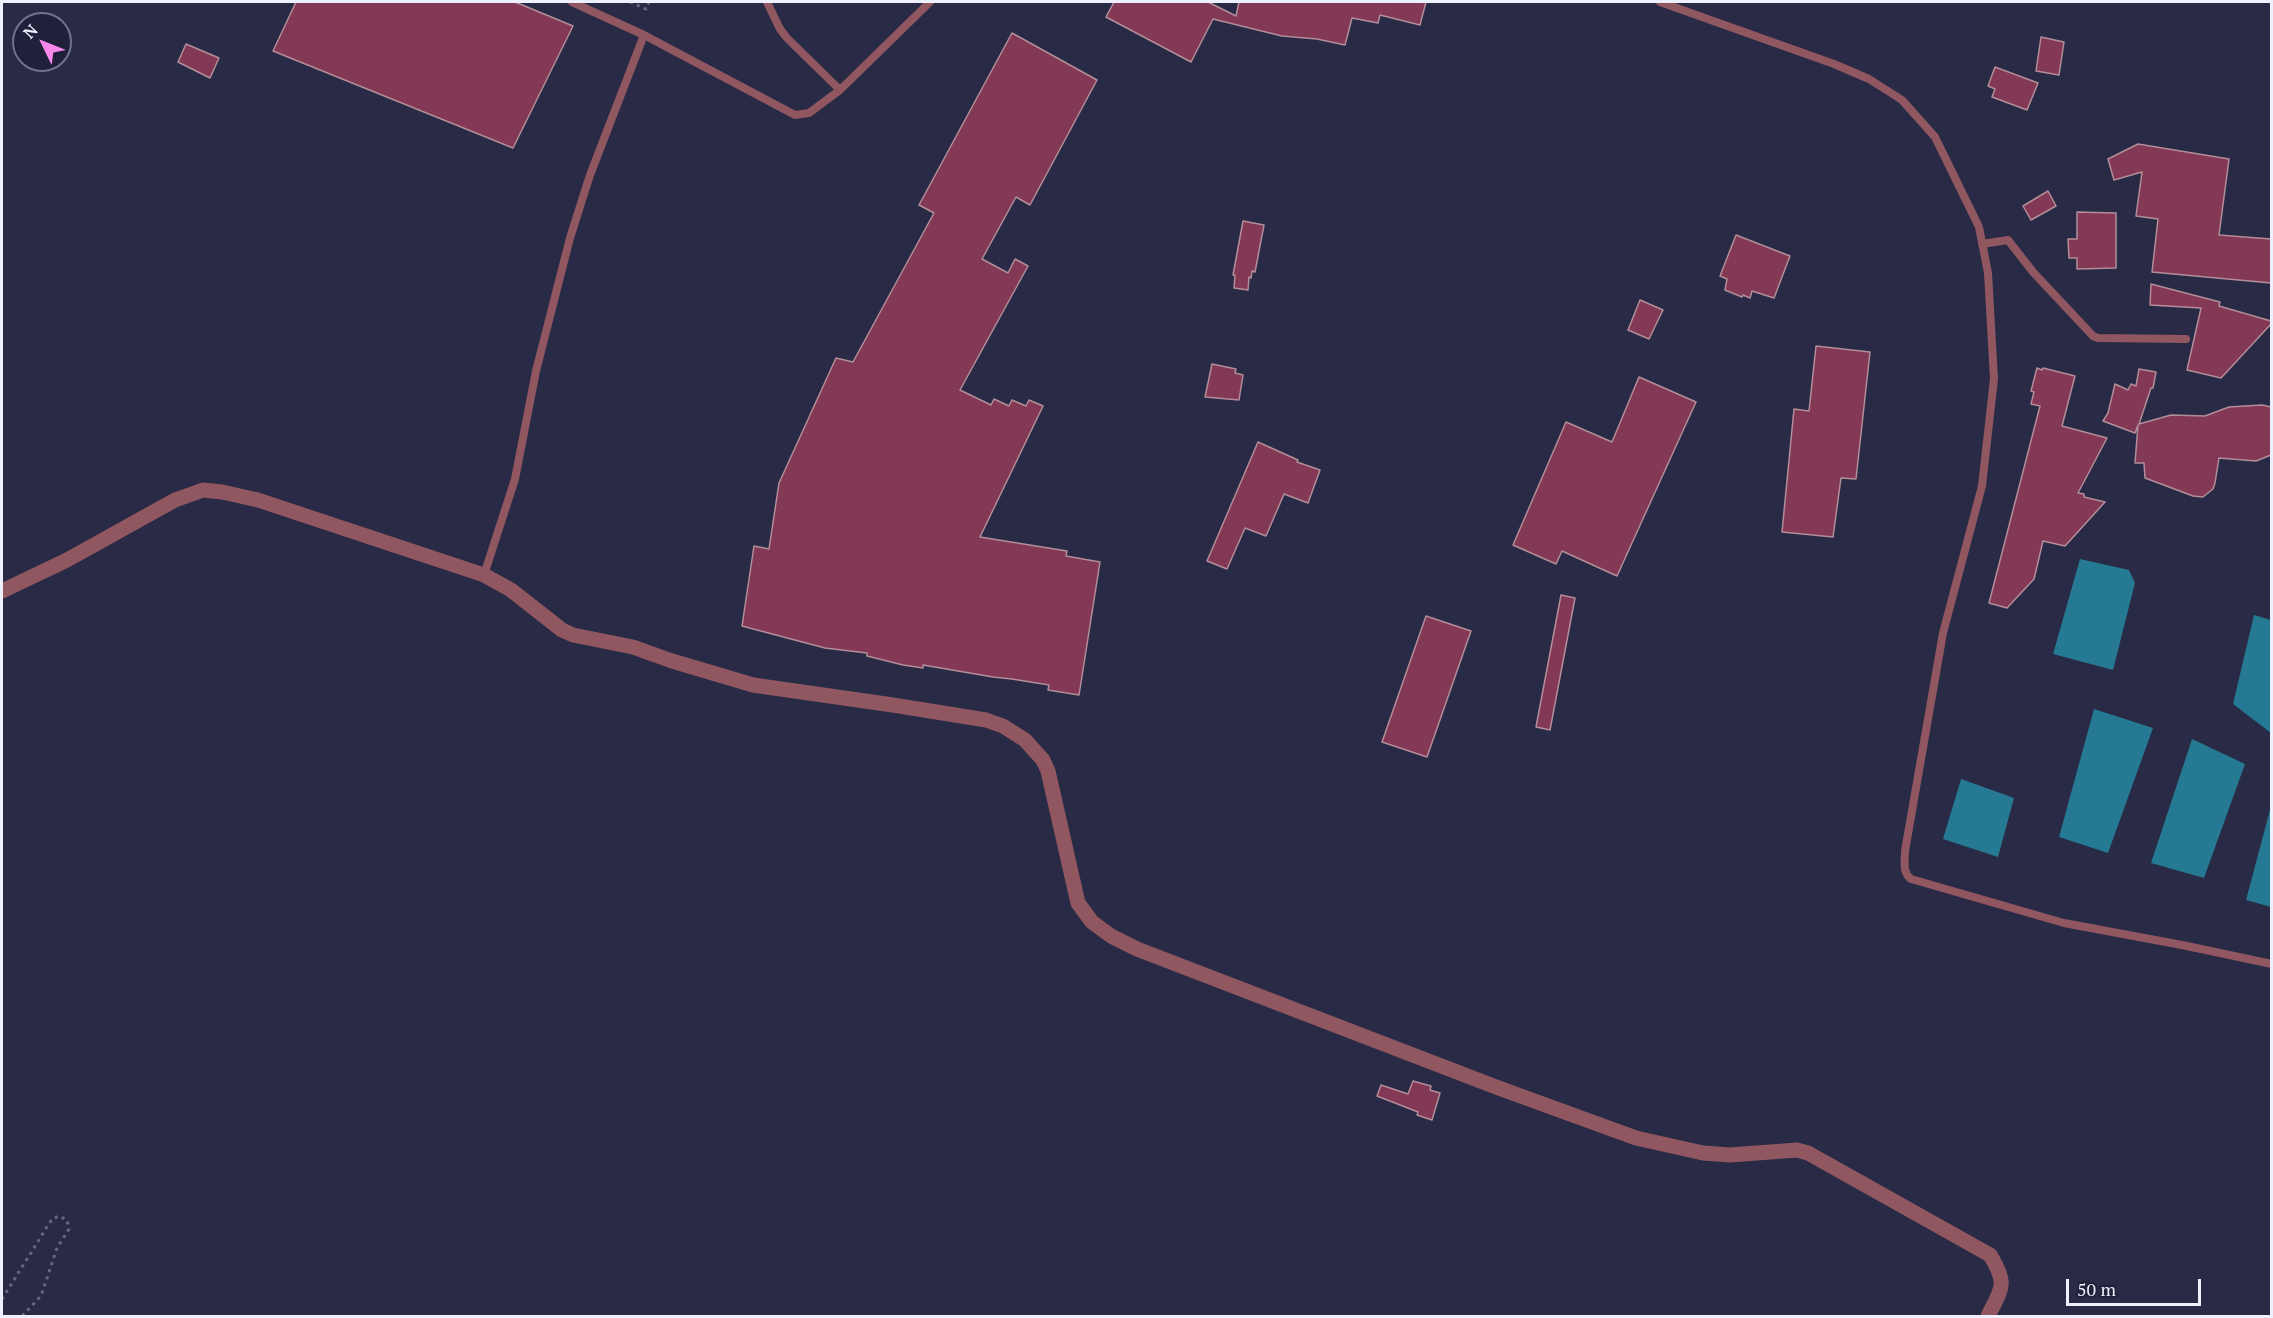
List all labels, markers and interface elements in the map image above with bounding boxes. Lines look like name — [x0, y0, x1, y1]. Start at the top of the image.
north arrow — [12, 12, 72, 72]
text: N — [18, 19, 42, 43]
scale bar — [2069, 1267, 2204, 1305]
text: 50 m — [2077, 1277, 2116, 1301]

